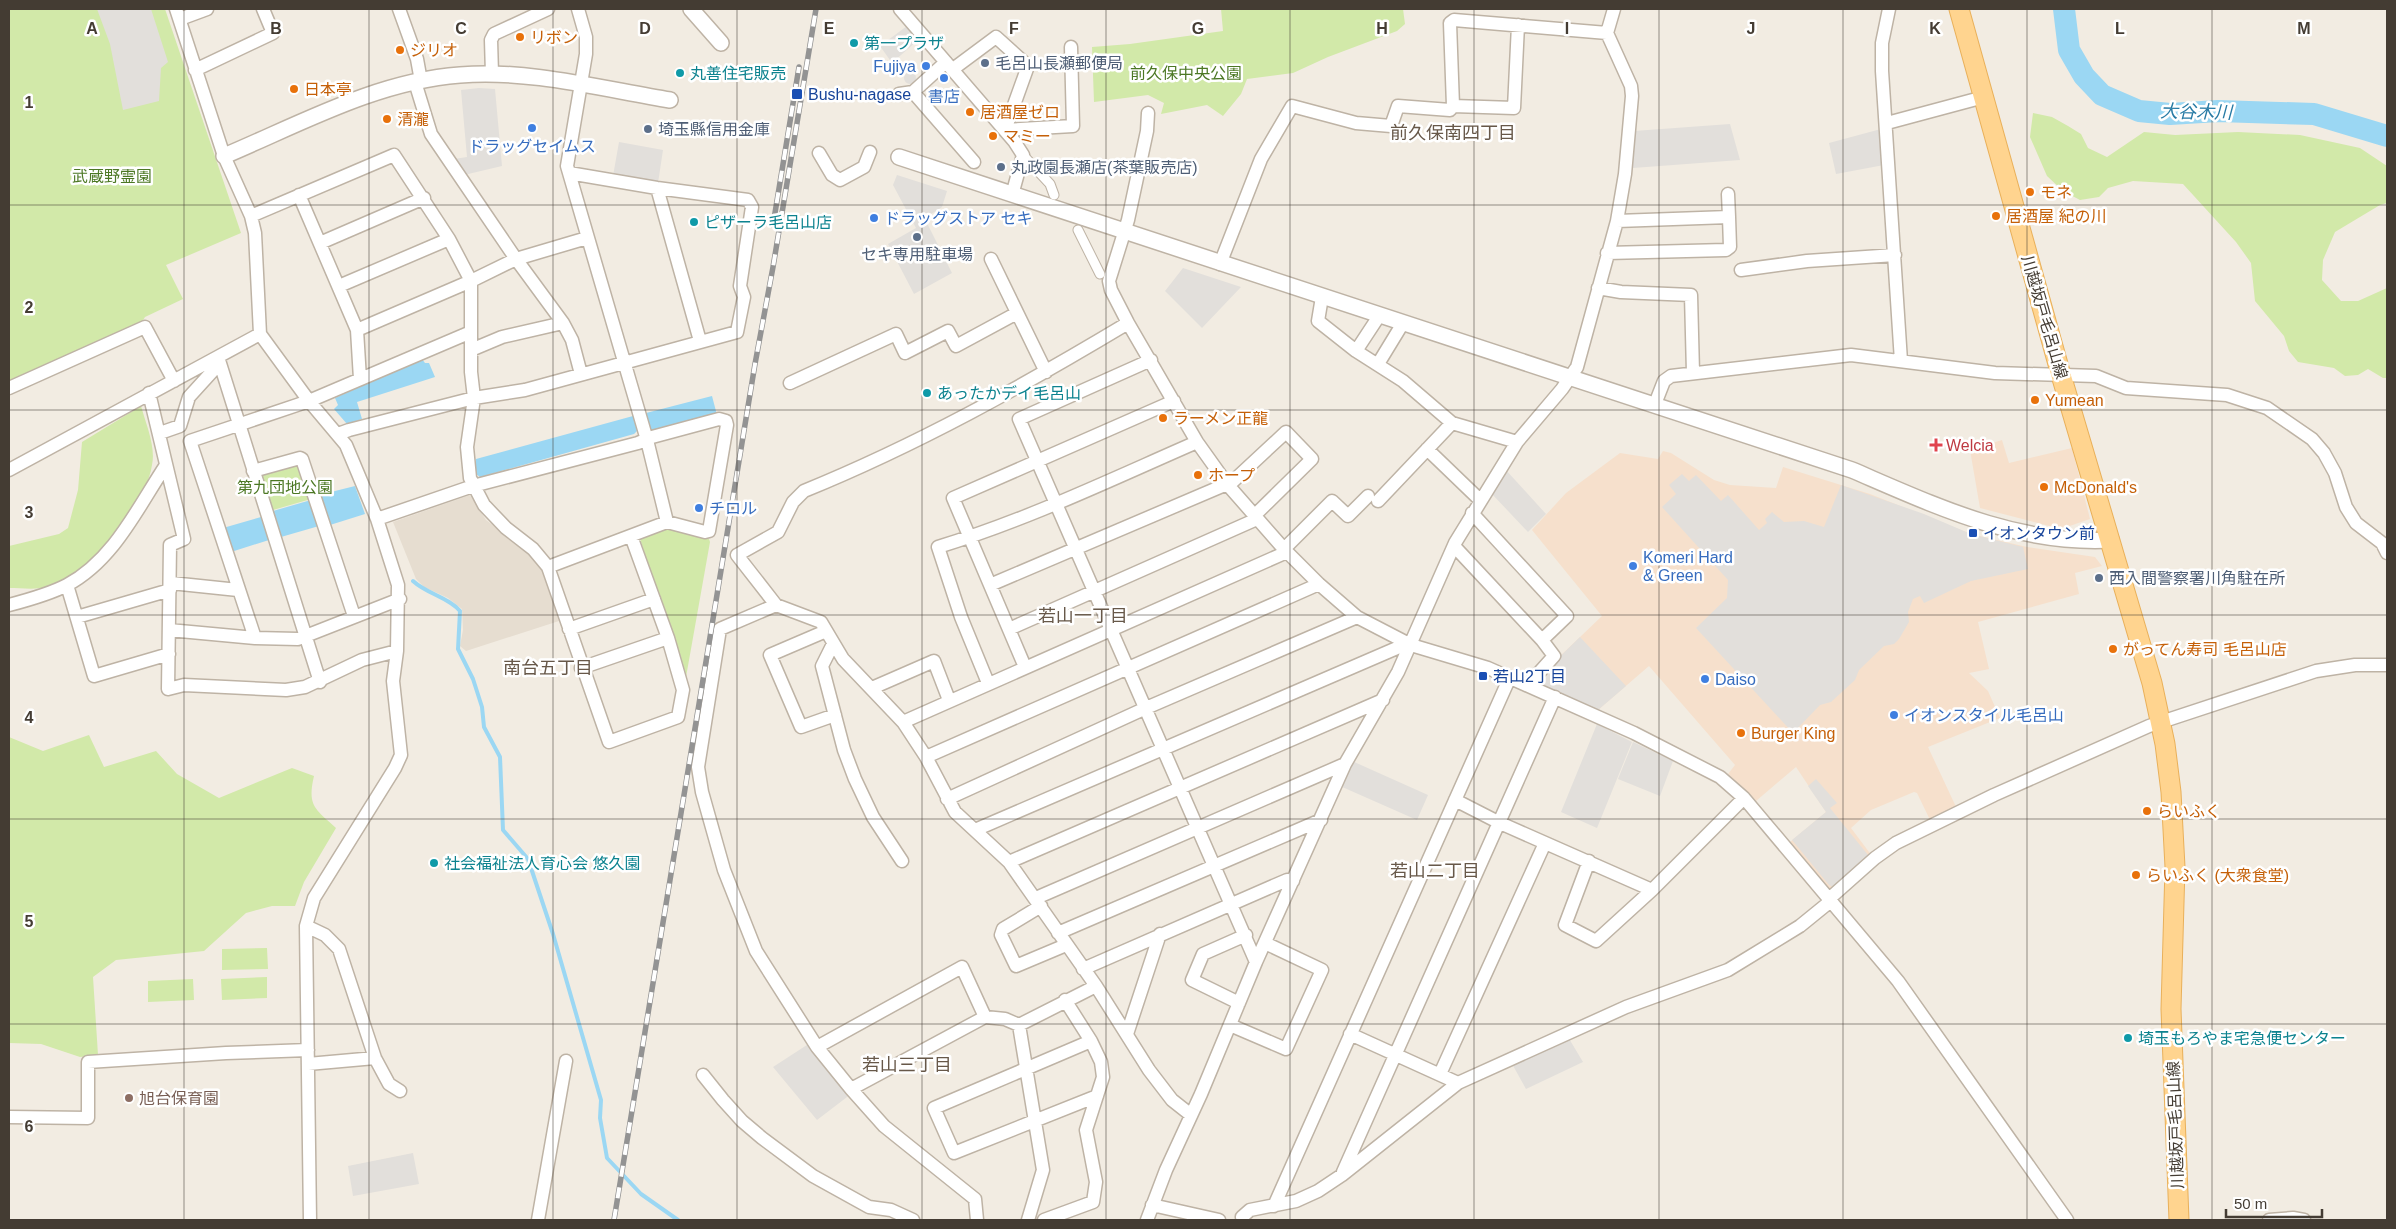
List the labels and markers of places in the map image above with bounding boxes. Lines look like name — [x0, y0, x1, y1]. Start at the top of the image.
place label: リボン — [530, 29, 578, 46]
marker: リボン — [514, 31, 526, 43]
place label: 第一プラザ — [864, 35, 944, 52]
marker: 第一プラザ — [848, 37, 860, 49]
place label: ジリオ — [410, 42, 458, 59]
marker: ジリオ — [394, 44, 406, 56]
place label: 毛呂山長瀬郵便局 — [995, 55, 1123, 72]
marker: 毛呂山長瀬郵便局 — [979, 57, 991, 69]
place label: Fujiya — [873, 58, 916, 75]
marker: Fujiya — [920, 60, 932, 72]
place label: 丸善住宅販売 — [690, 65, 786, 82]
marker: 丸善住宅販売 — [674, 67, 686, 79]
marker: 書店 — [938, 72, 950, 84]
place label: 日本亭 — [304, 81, 352, 98]
marker: 日本亭 — [288, 83, 300, 95]
place label: Bushu-nagase — [808, 86, 911, 103]
marker: Bushu-nagase — [790, 87, 804, 101]
place label: 書店 — [928, 88, 960, 105]
place label: 居酒屋ゼロ — [980, 104, 1060, 121]
marker: 居酒屋ゼロ — [964, 106, 976, 118]
place label: 清瀧 — [397, 111, 429, 128]
marker: 清瀧 — [381, 113, 393, 125]
place label: 埼玉縣信用金庫 — [658, 121, 770, 138]
marker: ドラッグセイムス — [526, 122, 538, 134]
marker: 埼玉縣信用金庫 — [642, 123, 654, 135]
place label: マミー — [1003, 128, 1051, 145]
marker: マミー — [987, 130, 999, 142]
place label: ドラッグセイムス — [468, 138, 596, 155]
place label: 丸政園長瀬店(茶葉販売店) — [1011, 159, 1198, 176]
marker: 丸政園長瀬店(茶葉販売店) — [995, 161, 1007, 173]
place label: モネ — [2040, 184, 2072, 201]
marker: モネ — [2024, 186, 2036, 198]
place label: 居酒屋 紀の川 — [2006, 208, 2106, 225]
place label: ドラッグストア セキ — [884, 210, 1032, 227]
marker: 居酒屋 紀の川 — [1990, 210, 2002, 222]
marker: ドラッグストア セキ — [868, 212, 880, 224]
place label: ピザーラ毛呂山店 — [704, 214, 832, 231]
marker: ピザーラ毛呂山店 — [688, 216, 700, 228]
marker: セキ専用駐車場 — [911, 231, 923, 243]
place label: セキ専用駐車場 — [861, 246, 973, 263]
place label: あったかデイ毛呂山 — [937, 385, 1081, 402]
marker: あったかデイ毛呂山 — [921, 387, 933, 399]
place label: Yumean — [2045, 392, 2104, 409]
marker: Yumean — [2029, 394, 2041, 406]
place label: ラーメン正龍 — [1173, 410, 1268, 427]
marker: ラーメン正龍 — [1157, 412, 1169, 424]
place label: Welcia — [1946, 437, 1994, 454]
marker: Welcia — [1930, 439, 1942, 451]
place label: ホープ — [1208, 467, 1255, 484]
marker: ホープ — [1192, 469, 1204, 481]
place label: McDonald's — [2054, 479, 2137, 496]
marker: McDonald's — [2038, 481, 2050, 493]
place label: チロル — [709, 500, 757, 517]
marker: チロル — [693, 502, 705, 514]
place label: イオンタウン前 — [1983, 525, 2095, 542]
marker: イオンタウン前 — [1967, 527, 1979, 539]
place label: Komeri Hard & Green — [1643, 549, 1733, 584]
marker: Komeri Hard & Green — [1627, 560, 1639, 572]
place label: 西入間警察署川角駐在所 — [2109, 570, 2285, 587]
marker: 西入間警察署川角駐在所 — [2093, 572, 2105, 584]
place label: がってん寿司 毛呂山店 — [2123, 641, 2287, 658]
marker: がってん寿司 毛呂山店 — [2107, 643, 2119, 655]
place label: 若山2丁目 — [1493, 668, 1566, 685]
marker: 若山2丁目 — [1477, 670, 1489, 682]
place label: Daiso — [1715, 671, 1756, 688]
marker: Daiso — [1699, 673, 1711, 685]
place label: イオンスタイル毛呂山 — [1904, 707, 2064, 724]
marker: イオンスタイル毛呂山 — [1888, 709, 1900, 721]
place label: Burger King — [1751, 725, 1836, 742]
marker: Burger King — [1735, 727, 1747, 739]
place label: らいふく — [2157, 803, 2221, 820]
marker: らいふく — [2141, 805, 2153, 817]
place label: 社会福祉法人育心会 悠久園 — [444, 855, 640, 872]
marker: 社会福祉法人育心会 悠久園 — [428, 857, 440, 869]
place label: らいふく (大衆食堂) — [2146, 867, 2289, 884]
marker: らいふく (大衆食堂) — [2130, 869, 2142, 881]
place label: 埼玉もろやま宅急便センター — [2138, 1030, 2346, 1047]
marker: 埼玉もろやま宅急便センター — [2122, 1032, 2134, 1044]
place label: 旭台保育園 — [139, 1090, 219, 1107]
marker: 旭台保育園 — [123, 1092, 135, 1104]

